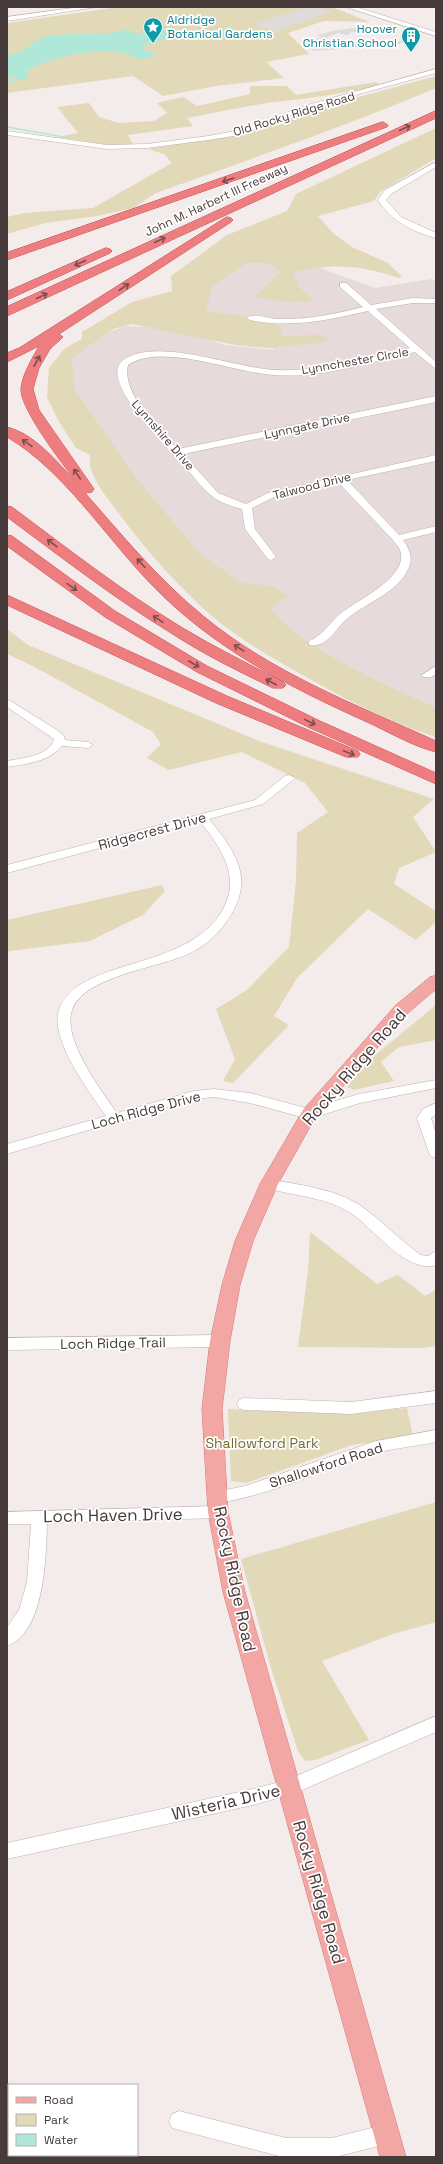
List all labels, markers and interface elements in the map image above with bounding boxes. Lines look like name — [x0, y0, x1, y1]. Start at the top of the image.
place label: Aldridge Botanical Gardens — [167, 12, 273, 42]
place icon: Aldridge Botanical Gardens — [142, 16, 164, 44]
place label: Hoover Christian School — [303, 21, 397, 51]
building icon: Hoover Christian School — [400, 25, 422, 53]
street label: Old Rocky Ridge Road — [231, 88, 357, 140]
one-way arrow — [399, 124, 411, 131]
street label: John M. Harbert III Freeway — [142, 160, 290, 240]
one-way arrow — [222, 177, 234, 185]
one-way arrow — [154, 236, 166, 243]
one-way arrow — [75, 260, 87, 267]
one-way arrow — [119, 283, 130, 292]
one-way arrow — [36, 291, 48, 299]
street label: Lynnchester Circle — [300, 344, 410, 378]
one-way arrow — [34, 355, 41, 367]
street label: Lynnshire Drive — [128, 396, 198, 474]
street label: Lynngate Drive — [263, 409, 351, 443]
one-way arrow — [22, 439, 33, 447]
one-way arrow — [73, 469, 81, 480]
street label: Talwood Drive — [271, 469, 353, 503]
one-way arrow — [46, 539, 57, 547]
one-way arrow — [136, 558, 146, 568]
one-way arrow — [66, 583, 77, 591]
one-way arrow — [152, 615, 163, 623]
one-way arrow — [233, 644, 245, 652]
one-way arrow — [188, 660, 200, 668]
one-way arrow — [265, 678, 277, 685]
one-way arrow — [304, 719, 316, 726]
one-way arrow — [343, 749, 355, 757]
street label: Ridgecrest Drive — [96, 808, 208, 854]
street label: Rocky Ridge Road — [297, 1004, 411, 1130]
street label: Loch Ridge Drive — [89, 1087, 203, 1133]
street label: Loch Ridge Trail — [60, 1333, 166, 1353]
park label: Shallowford Park — [205, 1434, 319, 1452]
street label: Shallowford Road — [267, 1438, 385, 1492]
street label: Loch Haven Drive — [43, 1503, 183, 1527]
street label: Rocky Ridge Road — [209, 1504, 261, 1654]
street label: Wisteria Drive — [170, 1779, 282, 1825]
street label: Rocky Ridge Road — [288, 1818, 350, 1966]
legend — [8, 2084, 138, 2156]
text: Road — [44, 2092, 73, 2108]
text: Park — [44, 2112, 69, 2128]
text: Water — [44, 2132, 78, 2148]

